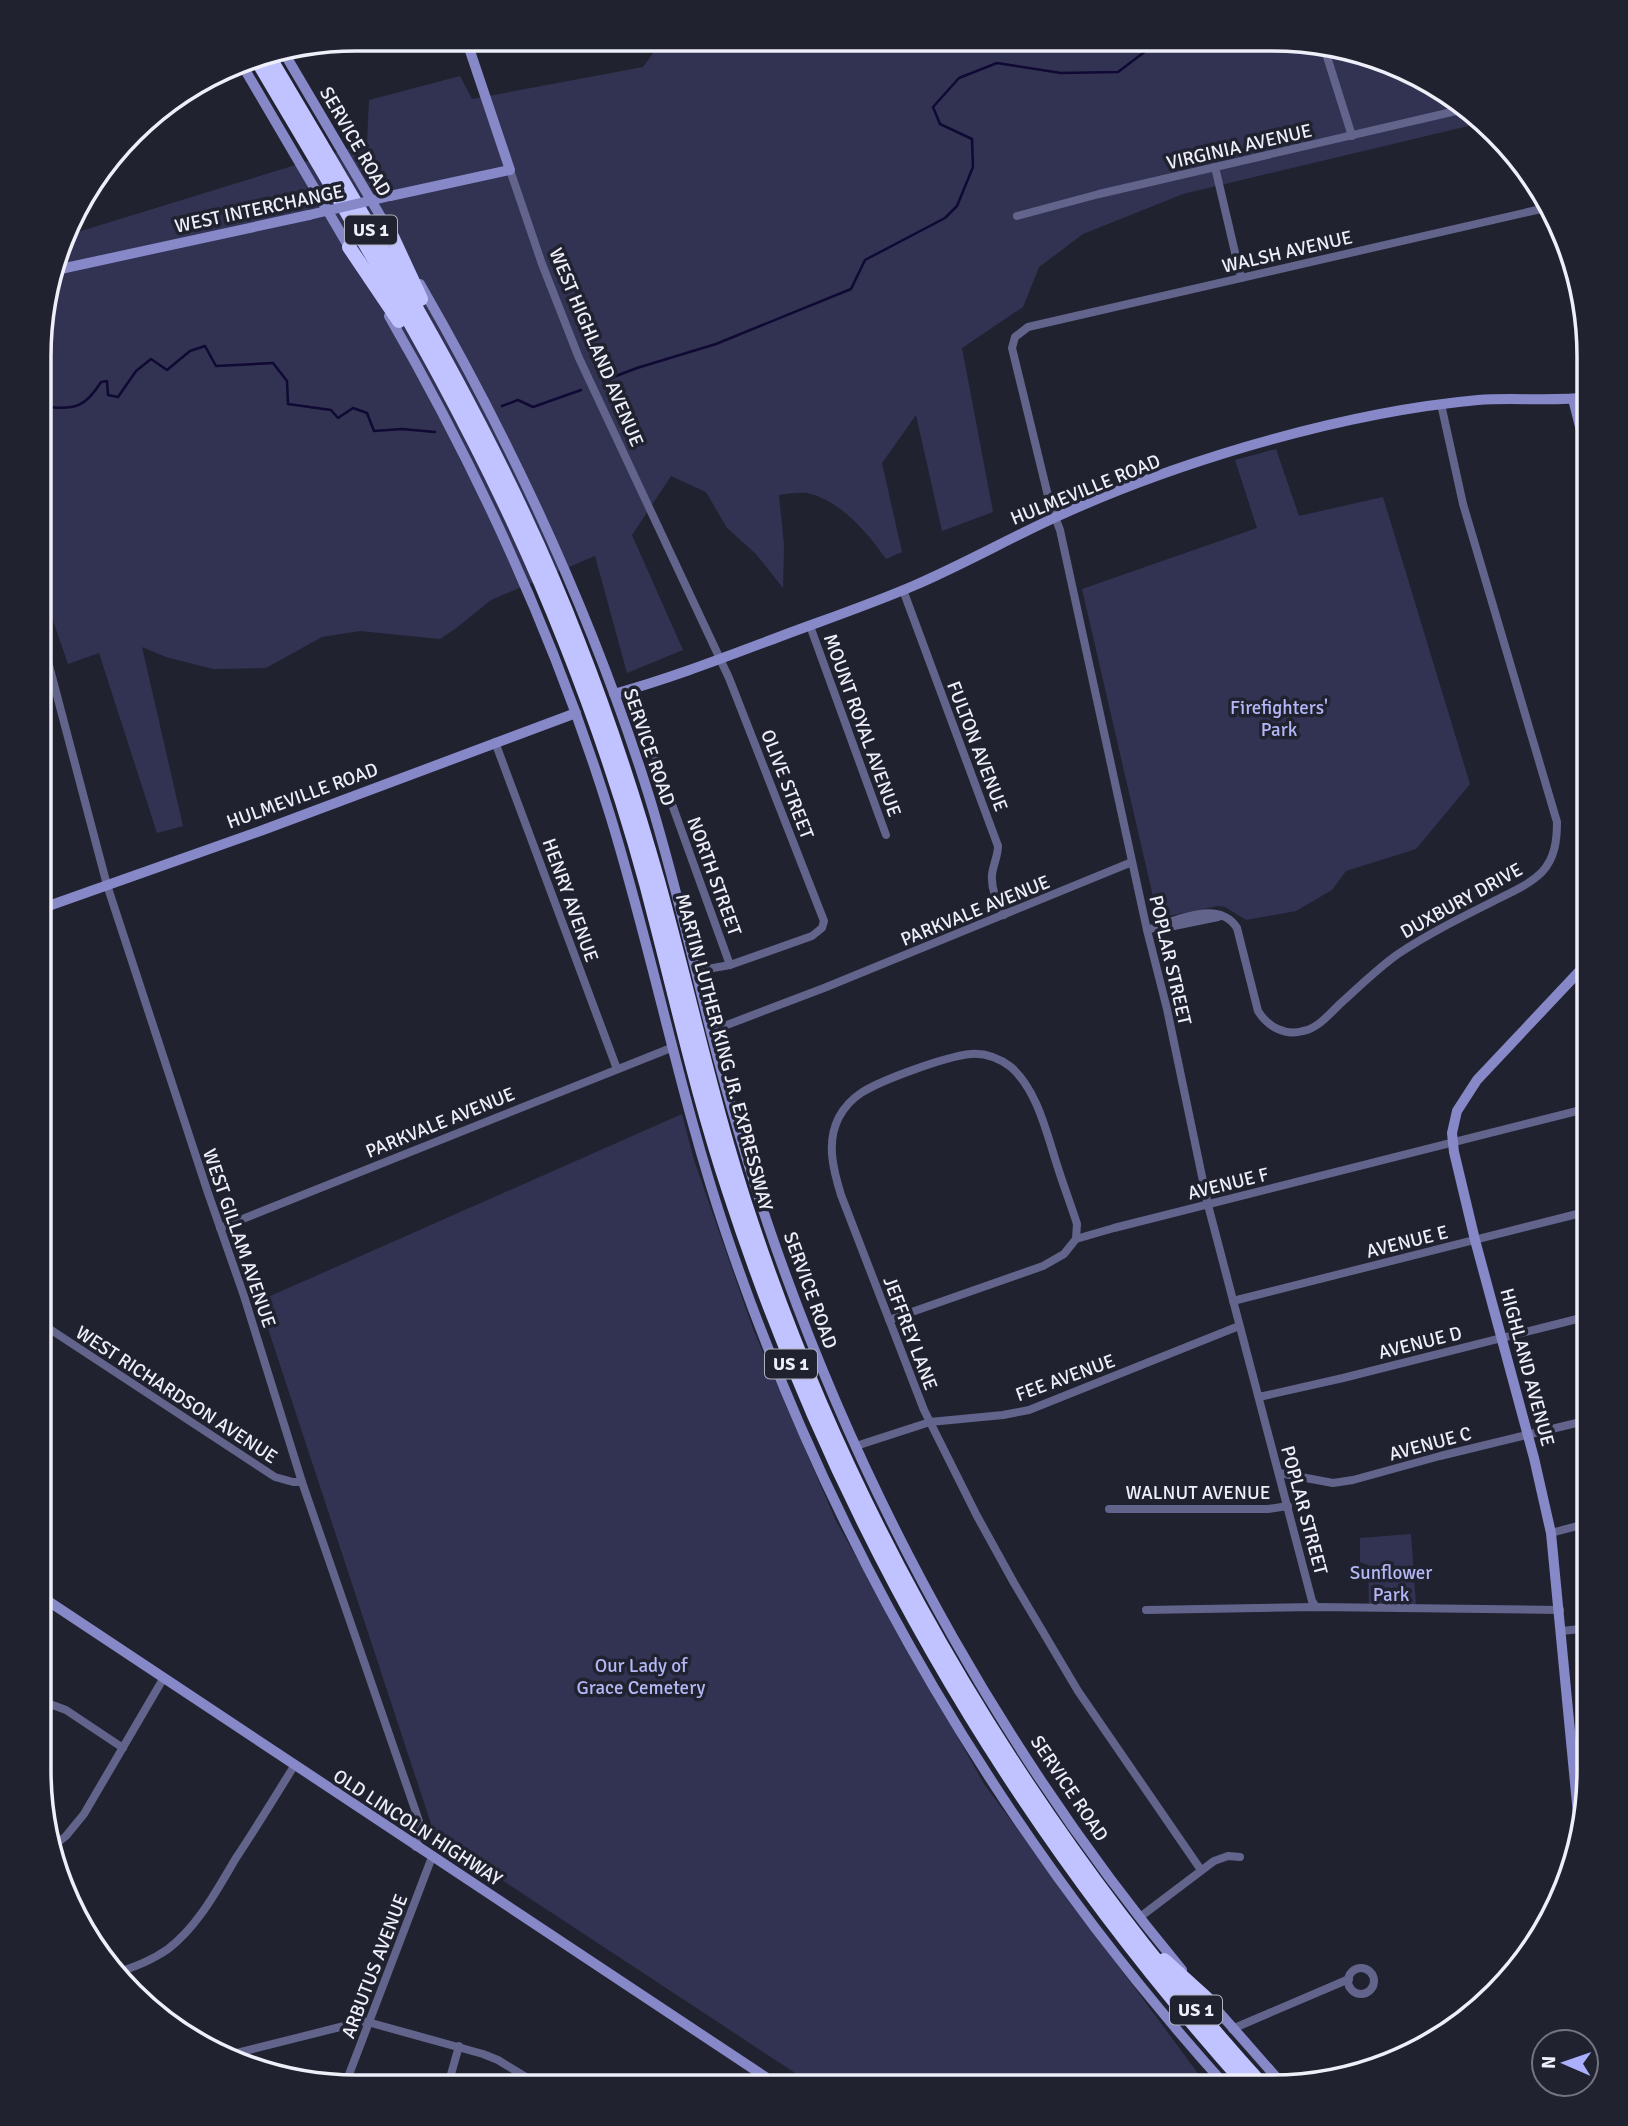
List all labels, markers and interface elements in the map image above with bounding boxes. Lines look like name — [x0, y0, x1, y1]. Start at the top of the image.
street label: SERVICE ROAD — [314, 82, 396, 201]
street label: VIRGINIA AVENUE — [1164, 119, 1314, 175]
street label: WEST INTERCHANGE — [173, 179, 346, 239]
road number: US 1 — [345, 215, 397, 244]
street label: WALSH AVENUE — [1220, 225, 1355, 279]
street label: WEST HIGHLAND AVENUE — [543, 245, 649, 450]
street label: HULMEVILLE ROAD — [1007, 449, 1164, 531]
street label: MOUNT ROYAL AVENUE — [818, 631, 906, 820]
street label: FULTON AVENUE — [941, 678, 1013, 815]
street label: SERVICE ROAD — [618, 685, 680, 809]
park label: Firefighters' Park — [1230, 696, 1328, 742]
street label: OLIVE STREET — [755, 726, 819, 843]
street label: HULMEVILLE ROAD — [223, 757, 381, 835]
street label: NORTH STREET — [681, 814, 747, 940]
street label: HENRY AVENUE — [537, 835, 604, 965]
street label: DUXBURY DRIVE — [1396, 857, 1527, 944]
street label: PARKVALE AVENUE — [897, 870, 1054, 952]
street label: MARTIN LUTHER KING JR. EXPRESSWAY — [670, 891, 778, 1214]
street label: POPLAR STREET — [1143, 893, 1197, 1028]
street label: PARKVALE AVENUE — [362, 1082, 519, 1164]
street label: WEST GILLAM AVENUE — [197, 1146, 281, 1331]
street label: AVENUE F — [1185, 1162, 1271, 1206]
street label: AVENUE E — [1364, 1220, 1451, 1264]
street label: SERVICE ROAD — [778, 1229, 842, 1352]
street label: JEFFREY LANE — [877, 1273, 943, 1394]
street label: HIGHLAND AVENUE — [1494, 1285, 1560, 1449]
street label: WEST RICHARDSON AVENUE — [71, 1321, 282, 1469]
street label: AVENUE D — [1376, 1321, 1464, 1365]
street label: FEE AVENUE — [1012, 1349, 1118, 1407]
road number: US 1 — [765, 1350, 817, 1378]
street label: AVENUE C — [1386, 1421, 1474, 1466]
street label: POPLAR STREET — [1275, 1443, 1333, 1578]
street label: WALNUT AVENUE — [1126, 1481, 1270, 1505]
park label: Sunflower Park — [1350, 1561, 1432, 1607]
park label: Our Lady of Grace Cemetery — [576, 1654, 706, 1700]
street label: SERVICE ROAD — [1025, 1731, 1113, 1846]
street label: OLD LINCOLN HIGHWAY — [328, 1764, 507, 1892]
street label: ARBUTUS AVENUE — [336, 1891, 414, 2042]
road number: US 1 — [1170, 1996, 1222, 2024]
north arrow — [1530, 2028, 1600, 2098]
text: N — [1537, 2055, 1561, 2069]

